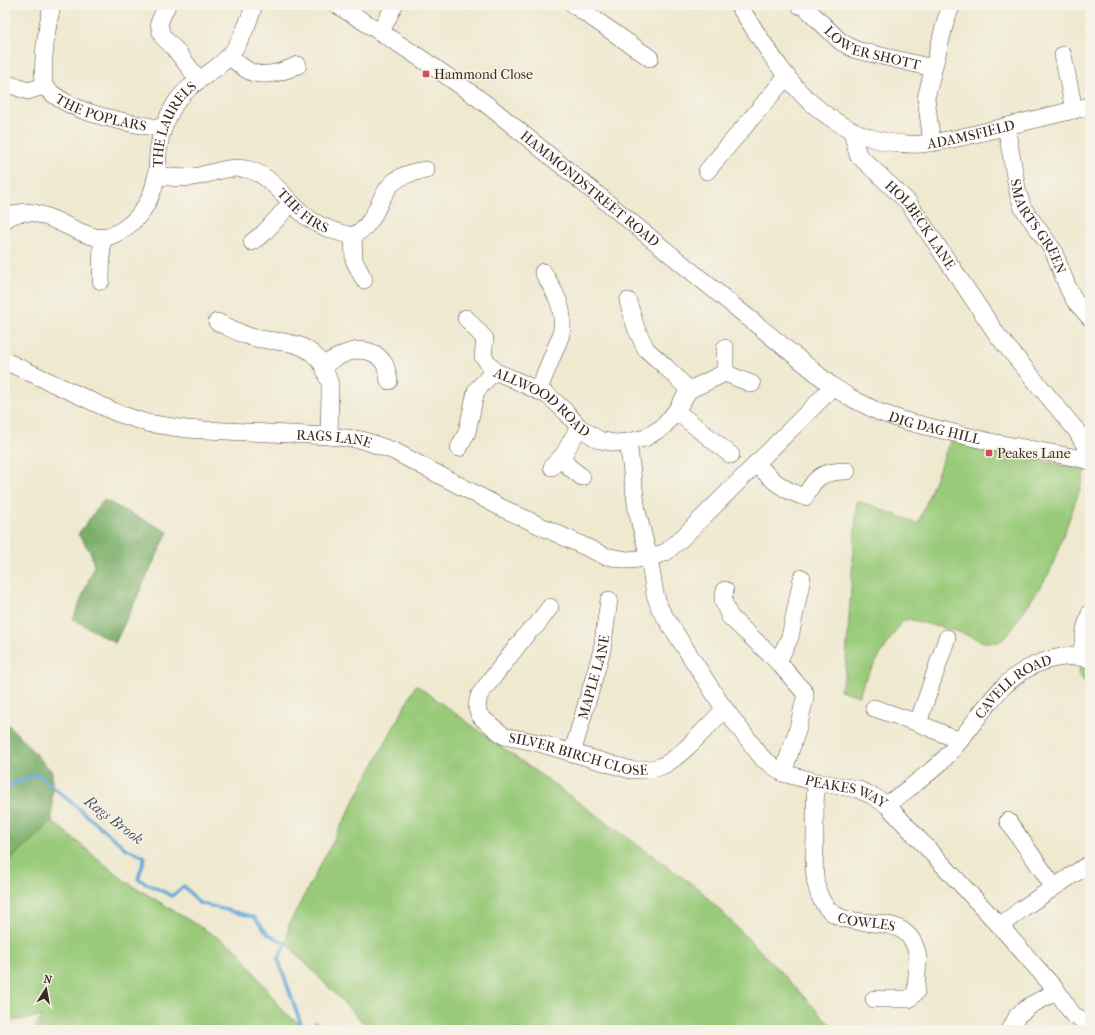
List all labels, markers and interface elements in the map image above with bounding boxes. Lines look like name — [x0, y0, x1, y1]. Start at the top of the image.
street label: LOWER SHOTT — [821, 22, 923, 73]
place label: Hammond Close — [434, 66, 533, 83]
marker: Hammond Close — [421, 69, 431, 79]
street label: THE LAURELS — [149, 77, 199, 168]
street label: THE POPLARS — [52, 90, 148, 134]
street label: ADAMSFIELD — [925, 116, 1017, 152]
street label: HAMMONDSTREET ROAD — [517, 127, 663, 251]
street label: HOLBECK LANE — [882, 177, 960, 273]
street label: SMARTS GREEN — [1007, 178, 1070, 276]
street label: THE FIRS — [274, 184, 332, 237]
street label: ALLWOOD ROAD — [491, 363, 594, 441]
street label: DIG DAG HILL — [886, 408, 983, 448]
street label: RAGS LANE — [296, 426, 375, 451]
place label: Peakes Lane — [997, 445, 1071, 462]
marker: Peakes Lane — [984, 448, 994, 458]
street label: MAPLE LANE — [574, 633, 613, 721]
street label: CAVELL ROAD — [971, 651, 1054, 722]
street label: SILVER BIRCH CLOSE — [507, 729, 649, 779]
street label: PEAKES WAY — [803, 771, 891, 812]
water label: Rags Brook — [80, 791, 147, 848]
street label: COWLES — [835, 909, 898, 935]
north arrow — [26, 969, 66, 1009]
text: N — [42, 972, 54, 987]

